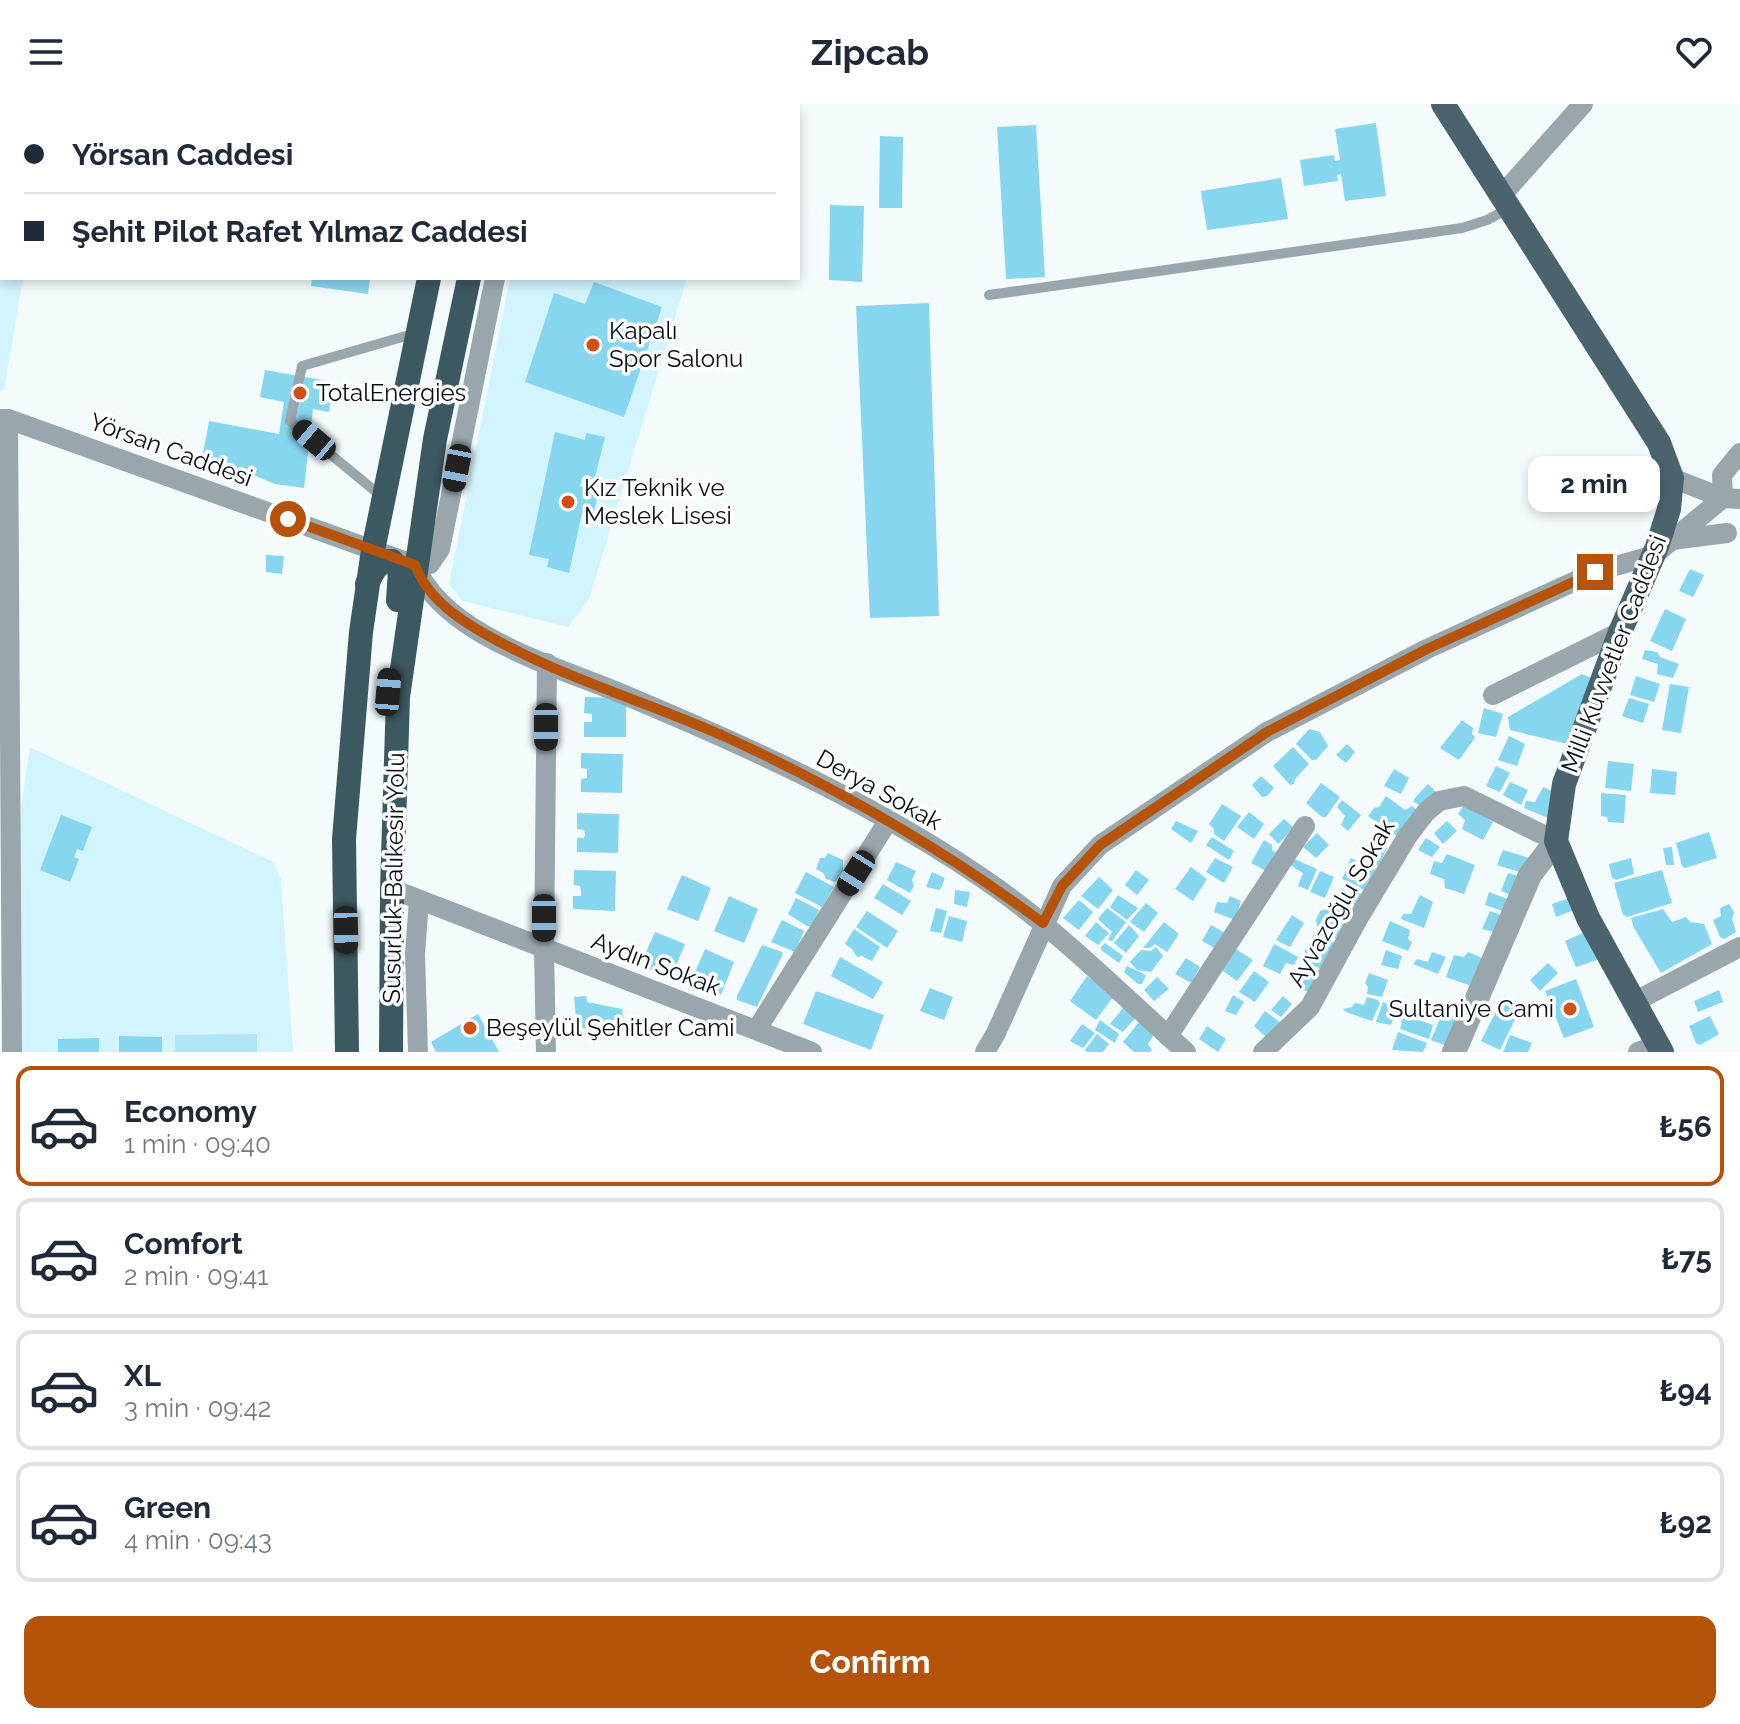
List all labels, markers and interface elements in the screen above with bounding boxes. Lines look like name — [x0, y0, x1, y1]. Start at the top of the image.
icon: menu — [24, 30, 68, 74]
icon: heart — [1672, 30, 1716, 74]
text: Zipcab — [811, 31, 929, 73]
text: Yörsan Caddesi — [72, 137, 293, 172]
text: Şehit Pilot Rafet Yılmaz Caddesi — [72, 214, 528, 249]
place label: Kapalı Spor Salonu — [609, 316, 743, 373]
marker: Kapalı Spor Salonu — [584, 336, 602, 354]
place label: TotalEnergies — [316, 378, 466, 407]
marker: TotalEnergies — [291, 384, 309, 402]
street label: Yörsan Caddesi — [86, 407, 257, 492]
car — [288, 415, 340, 465]
car — [441, 442, 473, 494]
callout: 2 min — [1529, 456, 1661, 512]
text: 2 min — [1560, 469, 1628, 499]
place label: Kız Teknik ve Meslek Lisesi — [584, 473, 732, 530]
marker: Kız Teknik ve Meslek Lisesi — [559, 493, 577, 511]
route start — [270, 501, 306, 537]
street label: Milli Kuvvetler Caddesi — [1555, 531, 1672, 777]
route end — [1577, 554, 1613, 590]
car — [374, 667, 402, 717]
car — [534, 703, 558, 751]
street label: Derya Sokak — [811, 743, 947, 836]
street label: Susurluk-Balıkesir Yolu — [377, 752, 410, 1004]
street label: Ayvazoğlu Sokak — [1281, 813, 1400, 992]
car — [833, 846, 879, 900]
car — [532, 894, 556, 942]
car — [334, 906, 358, 954]
street label: Aydın Sokak — [588, 926, 725, 1001]
place label: Sultaniye Cami — [1389, 994, 1554, 1023]
marker: Sultaniye Cami — [1561, 1000, 1579, 1018]
place label: Beşeylül Şehitler Cami — [486, 1013, 734, 1042]
marker: Beşeylül Şehitler Cami — [461, 1019, 479, 1037]
icon: car — [28, 1090, 100, 1162]
text: Economy — [124, 1094, 257, 1129]
text: ₺56 — [1659, 1109, 1712, 1144]
text: 1 min · 09:40 — [124, 1129, 271, 1159]
icon: car — [28, 1222, 100, 1294]
text: Comfort — [124, 1226, 243, 1261]
text: ₺75 — [1661, 1241, 1712, 1276]
text: 2 min · 09:41 — [124, 1261, 268, 1291]
icon: car — [28, 1354, 100, 1426]
text: XL — [124, 1358, 161, 1393]
text: ₺94 — [1659, 1373, 1712, 1408]
text: 3 min · 09:42 — [124, 1393, 271, 1423]
icon: car — [28, 1486, 100, 1558]
text: Green — [124, 1490, 211, 1525]
text: ₺92 — [1660, 1505, 1712, 1540]
text: 4 min · 09:43 — [124, 1525, 272, 1555]
button: Confirm — [24, 1616, 1716, 1708]

